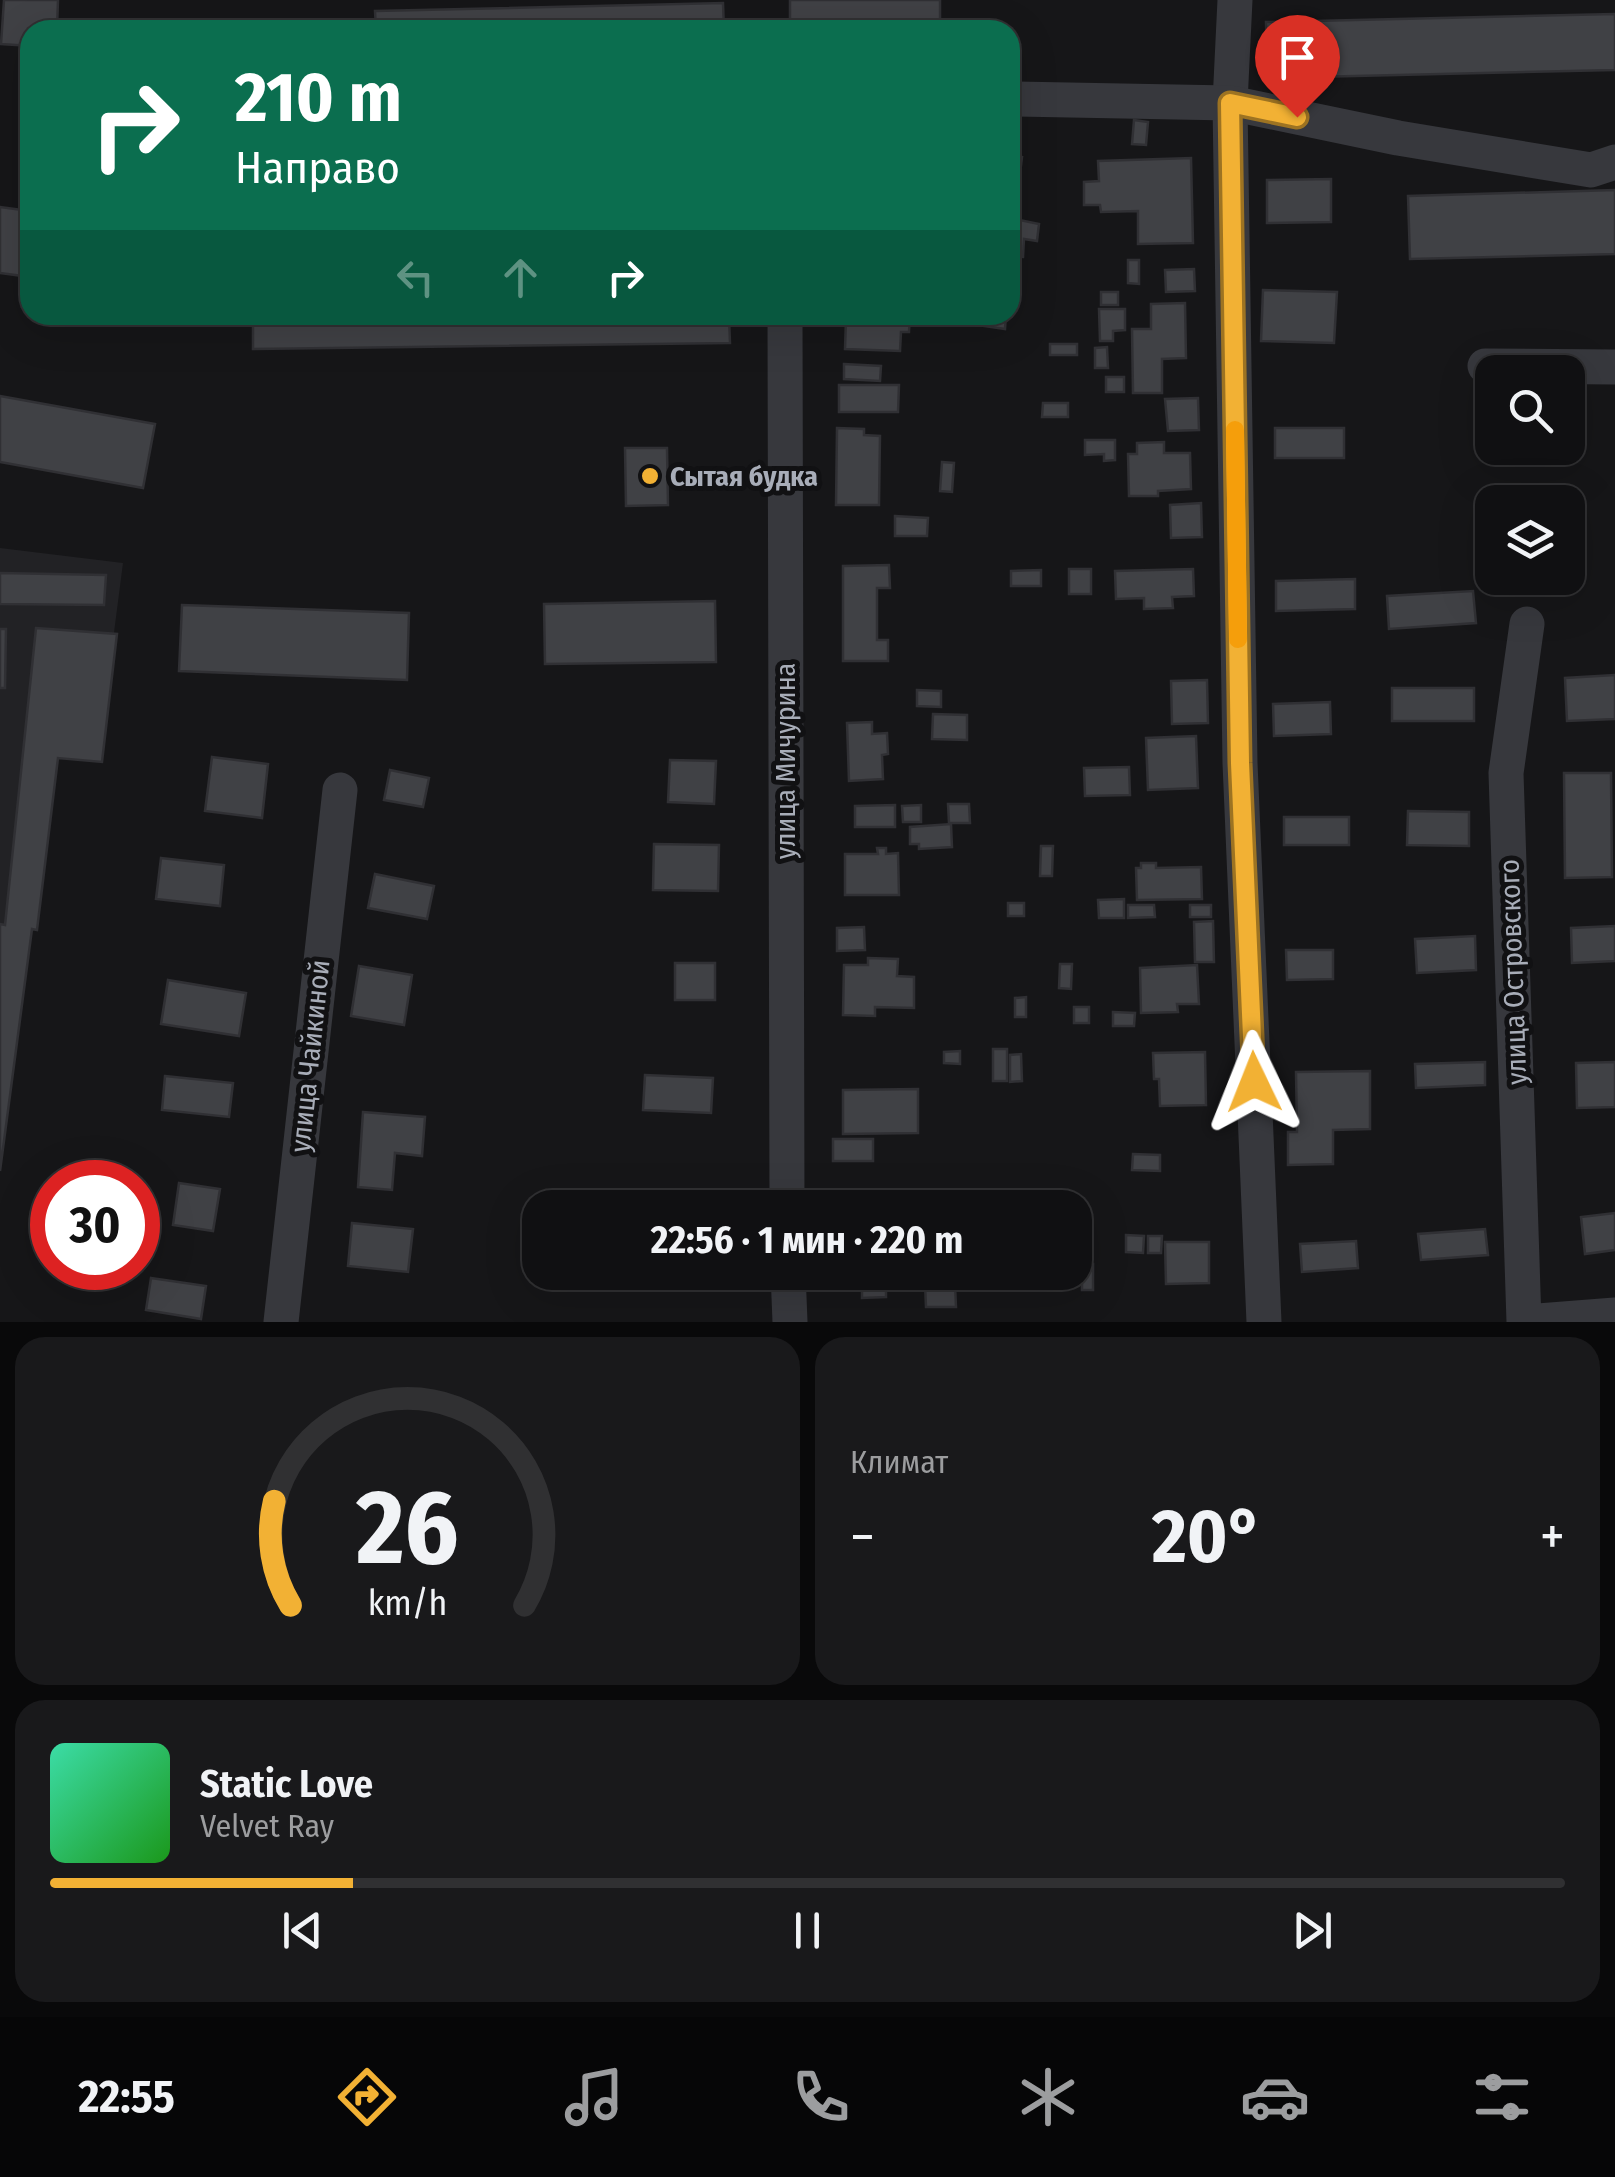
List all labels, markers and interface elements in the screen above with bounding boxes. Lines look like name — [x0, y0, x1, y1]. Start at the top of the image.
pin — [1255, 15, 1340, 118]
icon: arrive — [1270, 30, 1325, 85]
text: 210 m — [235, 56, 402, 140]
icon: right — [70, 60, 200, 190]
text: Направо — [235, 141, 400, 195]
icon: left — [388, 250, 443, 305]
icon: ahead — [493, 250, 548, 305]
icon: right — [598, 250, 653, 305]
map controls — [1475, 355, 1585, 595]
button: search — [1475, 355, 1585, 465]
place label: Сытая будка — [670, 460, 818, 493]
marker: Сытая будка — [639, 465, 661, 487]
button: layers — [1475, 485, 1585, 595]
street label: улица Мичурина — [769, 663, 802, 859]
street label: улица Островского — [1493, 859, 1533, 1085]
street label: улица Чайкиной — [283, 958, 337, 1154]
position arrow — [1202, 1030, 1306, 1134]
speed limit sign: 30 — [30, 1160, 160, 1290]
text: 22:56 · 1 мин · 220 m — [651, 1217, 963, 1263]
text: Климат — [850, 1443, 948, 1481]
text: 26 — [355, 1466, 459, 1591]
text: 20° — [1152, 1492, 1263, 1582]
text: − — [850, 1504, 875, 1570]
text: + — [1540, 1504, 1565, 1570]
text: km/h — [368, 1582, 447, 1624]
text: Static Love — [200, 1761, 373, 1807]
text: Velvet Ray — [200, 1807, 334, 1845]
icon: previous — [275, 1903, 330, 1958]
icon: pause — [780, 1903, 835, 1958]
icon: next — [1285, 1903, 1340, 1958]
icon: directions — [332, 2062, 402, 2132]
icon: music — [559, 2062, 629, 2132]
icon: phone — [786, 2062, 856, 2132]
icon: climate — [1013, 2062, 1083, 2132]
icon: car — [1240, 2062, 1310, 2132]
icon: filters — [1467, 2062, 1537, 2132]
text: 22:55 — [78, 2070, 175, 2124]

